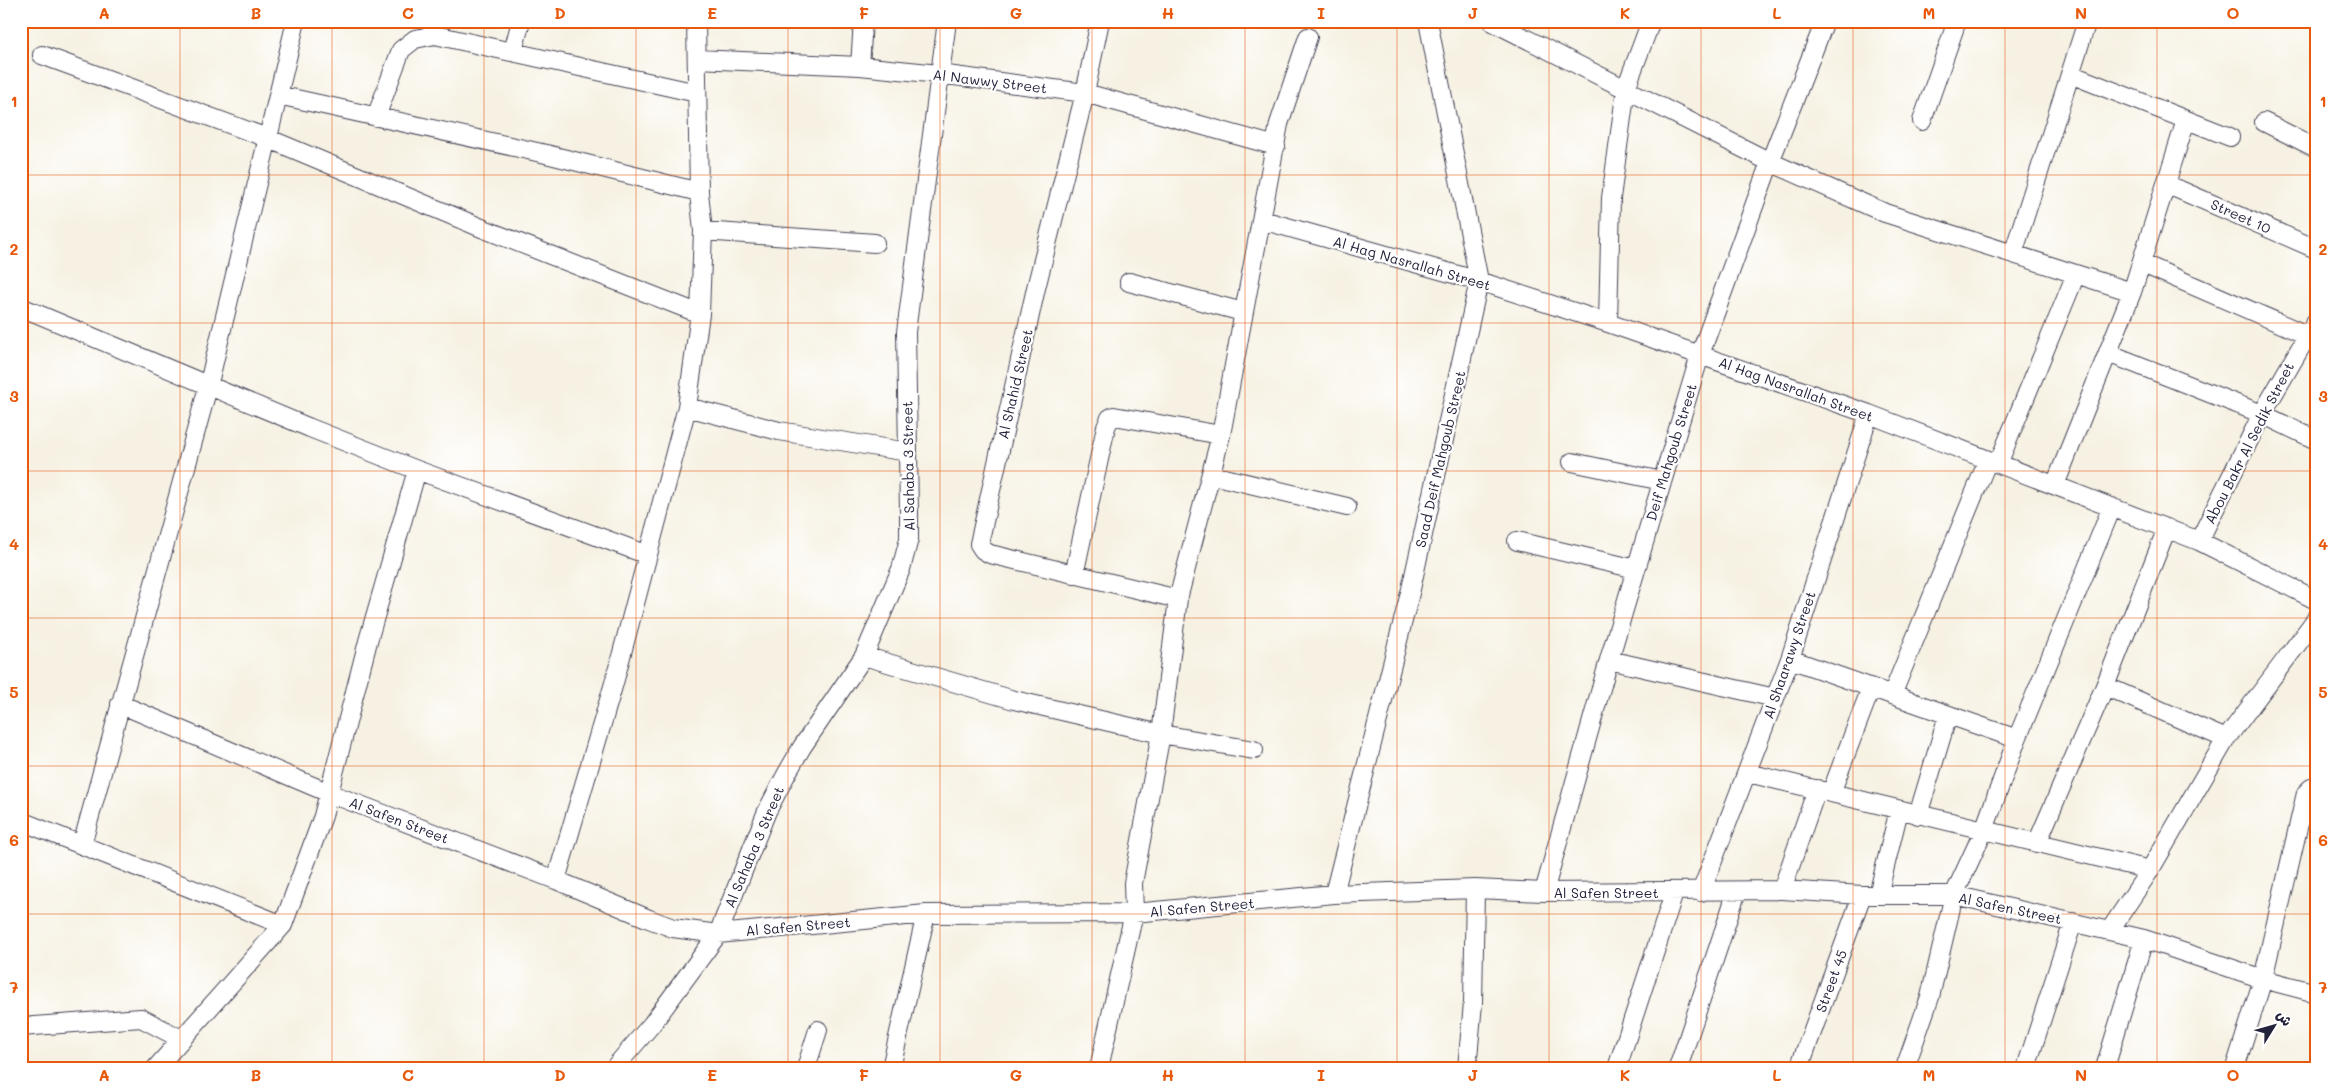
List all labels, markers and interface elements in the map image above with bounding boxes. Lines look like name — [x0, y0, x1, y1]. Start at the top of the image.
text: A — [98, 2, 110, 23]
text: B — [251, 2, 261, 23]
text: C — [402, 2, 414, 23]
text: D — [554, 2, 566, 23]
text: E — [707, 2, 717, 23]
text: F — [859, 2, 869, 23]
text: G — [1010, 2, 1022, 23]
text: H — [1162, 2, 1174, 23]
text: I — [1317, 2, 1325, 23]
text: J — [1468, 2, 1478, 23]
text: K — [1620, 2, 1630, 23]
text: L — [1772, 2, 1782, 23]
text: M — [1923, 2, 1935, 23]
text: N — [2075, 2, 2087, 23]
text: O — [2227, 2, 2240, 23]
street label: Al Nawwy Street — [932, 65, 1048, 97]
text: 1 — [10, 90, 18, 111]
text: 1 — [2319, 90, 2327, 111]
street label: Street 10 — [2208, 194, 2274, 238]
street label: Al Hag Nasrallah Street — [1331, 231, 1493, 295]
text: 2 — [10, 238, 19, 259]
text: 2 — [2319, 238, 2328, 259]
street label: Al Shahid Street — [993, 327, 1037, 441]
street label: Al Hag Nasrallah Street — [1716, 352, 1876, 426]
street label: Abou Bakr Al Sedik Street — [2200, 359, 2298, 527]
street label: Saad Deif Mahgoub Street — [1410, 369, 1470, 549]
street label: Deif Mahgoub Street — [1641, 381, 1701, 523]
text: 3 — [9, 385, 19, 406]
text: 3 — [2318, 385, 2328, 406]
street label: Al Sahaba 3 Street — [897, 401, 919, 531]
text: 4 — [9, 533, 19, 554]
text: 4 — [2318, 533, 2328, 554]
street label: Al Shaarawy Street — [1758, 589, 1820, 721]
text: 5 — [9, 681, 19, 702]
text: 5 — [2318, 681, 2328, 702]
street label: Al Sahaba 3 Street — [720, 783, 788, 911]
street label: Al Safen Street — [346, 792, 452, 848]
text: 6 — [9, 829, 19, 850]
text: 6 — [2318, 829, 2328, 850]
street label: Al Safen Street — [1553, 883, 1659, 902]
street label: Al Safen Street — [1957, 888, 2063, 928]
street label: Al Safen Street — [1149, 893, 1255, 921]
street label: Al Safen Street — [745, 912, 851, 940]
street label: Street 45 — [1811, 947, 1851, 1015]
text: 7 — [10, 976, 19, 997]
text: 7 — [2319, 976, 2328, 997]
north arrow — [2250, 1002, 2300, 1052]
text: ش — [2273, 1006, 2297, 1030]
text: A — [98, 1064, 110, 1085]
text: B — [251, 1064, 261, 1085]
text: C — [402, 1064, 414, 1085]
text: D — [554, 1064, 566, 1085]
text: E — [707, 1064, 717, 1085]
text: F — [859, 1064, 869, 1085]
text: G — [1010, 1064, 1022, 1085]
text: H — [1162, 1064, 1174, 1085]
text: I — [1317, 1064, 1325, 1085]
text: J — [1468, 1064, 1478, 1085]
text: K — [1620, 1064, 1630, 1085]
text: L — [1772, 1064, 1782, 1085]
text: M — [1923, 1064, 1935, 1085]
text: N — [2075, 1064, 2087, 1085]
text: O — [2227, 1064, 2240, 1085]

